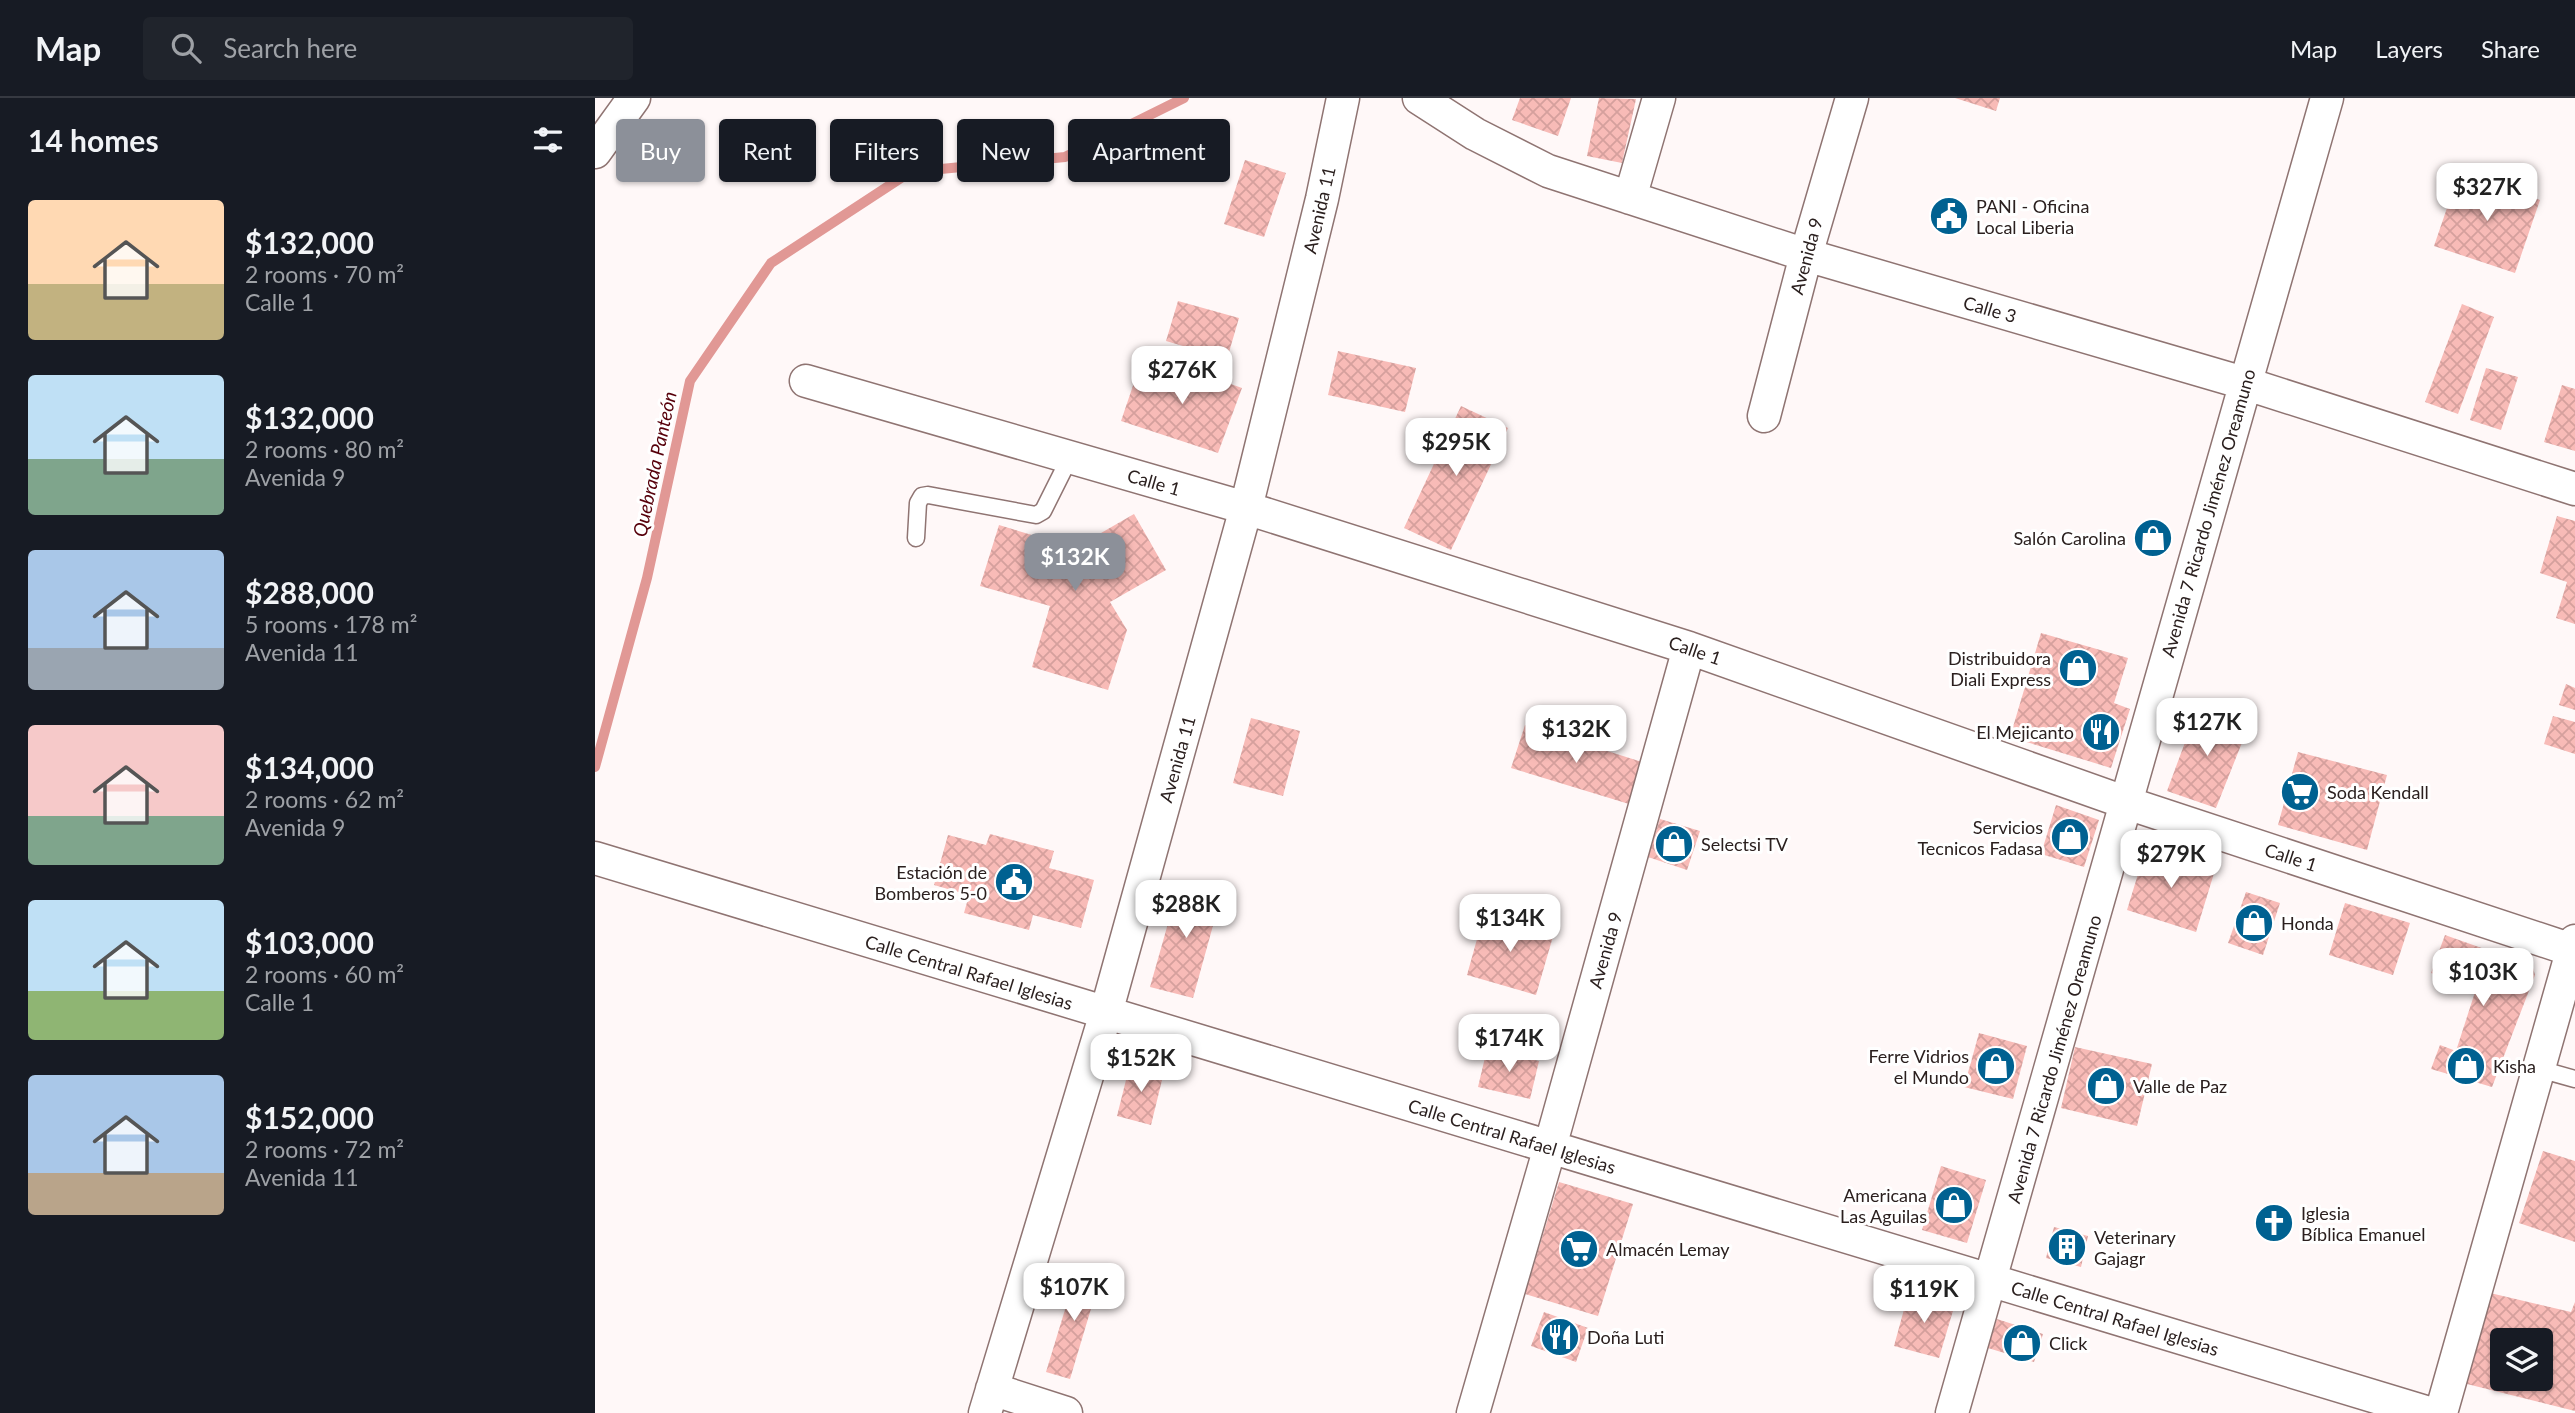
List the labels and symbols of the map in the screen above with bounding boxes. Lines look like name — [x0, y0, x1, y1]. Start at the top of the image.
street label: Avenida 11 — [1298, 164, 1340, 256]
pin: $327K — [2438, 164, 2536, 223]
public building icon: PANI - Oficina Local Liberia — [1928, 195, 1970, 237]
place label: PANI - Oficina Local Liberia — [1976, 195, 2089, 238]
street label: Avenida 9 — [1785, 215, 1827, 297]
street label: Calle 3 — [1961, 291, 2019, 327]
pin: $276K — [1133, 346, 1231, 406]
street label: Avenida 7 Ricardo Jiménez Oreamuno — [2156, 366, 2260, 660]
water label: Quebrada Panteón — [627, 389, 681, 539]
pin: $295K — [1407, 418, 1505, 478]
street label: Calle 1 — [1125, 464, 1183, 500]
shop icon: Salón Carolina — [2132, 517, 2174, 559]
place label: Salón Carolina — [2013, 527, 2126, 549]
pin: $132K — [1026, 533, 1124, 593]
street label: Calle 1 — [1666, 631, 1724, 669]
place label: Distribuidora Diali Express — [1948, 647, 2051, 690]
shop icon: Distribuidora Diali Express — [2057, 647, 2099, 689]
pin: $127K — [2158, 698, 2256, 758]
pin: $132K — [1527, 706, 1625, 765]
restaurant icon: El Mejicanto — [2080, 711, 2122, 753]
street label: Avenida 11 — [1154, 713, 1200, 805]
place label: El Mejicanto — [1976, 721, 2074, 743]
supermarket icon: Soda Kendall — [2279, 771, 2321, 813]
place label: Soda Kendall — [2327, 781, 2429, 803]
place label: Servicios Tecnicos Fadasa — [1917, 816, 2043, 859]
shop icon: Servicios Tecnicos Fadasa — [2049, 816, 2091, 858]
shop icon: Selectsi TV — [1653, 823, 1695, 865]
pin: $279K — [2122, 830, 2220, 890]
place label: Selectsi TV — [1701, 833, 1789, 855]
street label: Calle 1 — [2262, 838, 2320, 876]
place label: Estación de Bomberos 5-0 — [875, 861, 987, 904]
public building icon: Estación de Bomberos 5-0 — [993, 861, 1035, 903]
pin: $288K — [1137, 880, 1235, 940]
pin: $134K — [1461, 894, 1559, 954]
shop icon: Honda — [2233, 902, 2275, 944]
street label: Avenida 9 — [1584, 909, 1626, 991]
street label: Avenida 7 Ricardo Jiménez Oreamuno — [2002, 912, 2106, 1206]
place label: Honda — [2281, 912, 2334, 934]
street label: Calle Central Rafael Iglesias — [863, 930, 1076, 1014]
pin: $103K — [2434, 948, 2532, 1008]
pin: $174K — [1460, 1014, 1558, 1074]
pin: $152K — [1092, 1034, 1190, 1094]
place label: Ferre Vidrios el Mundo — [1868, 1045, 1969, 1088]
shop icon: Ferre Vidrios el Mundo — [1975, 1045, 2017, 1087]
shop icon: Kisha — [2445, 1045, 2487, 1087]
place label: Kisha — [2493, 1055, 2536, 1077]
shop icon: Valle de Paz — [2085, 1065, 2127, 1107]
place label: Valle de Paz — [2133, 1075, 2227, 1097]
street label: Calle Central Rafael Iglesias — [1406, 1094, 1619, 1178]
place label: Americana Las Aguilas — [1840, 1184, 1927, 1227]
shop icon: Americana Las Aguilas — [1933, 1184, 1975, 1226]
church icon: Iglesia Bíblica Emanuel — [2253, 1202, 2295, 1244]
place label: Iglesia Bíblica Emanuel — [2301, 1202, 2426, 1245]
building icon: Veterinary Gajagr — [2046, 1226, 2088, 1268]
place label: Veterinary Gajagr — [2094, 1226, 2177, 1269]
supermarket icon: Almacén Lemay — [1558, 1228, 1600, 1270]
place label: Almacén Lemay — [1606, 1238, 1730, 1260]
pin: $107K — [1025, 1264, 1123, 1323]
pin: $119K — [1875, 1266, 1973, 1325]
street label: Calle Central Rafael Iglesias — [2009, 1276, 2222, 1360]
restaurant icon: Doña Luti — [1539, 1316, 1581, 1358]
shop icon: Click — [2001, 1322, 2043, 1364]
place label: Doña Luti — [1587, 1326, 1664, 1348]
place label: Click — [2049, 1332, 2088, 1354]

